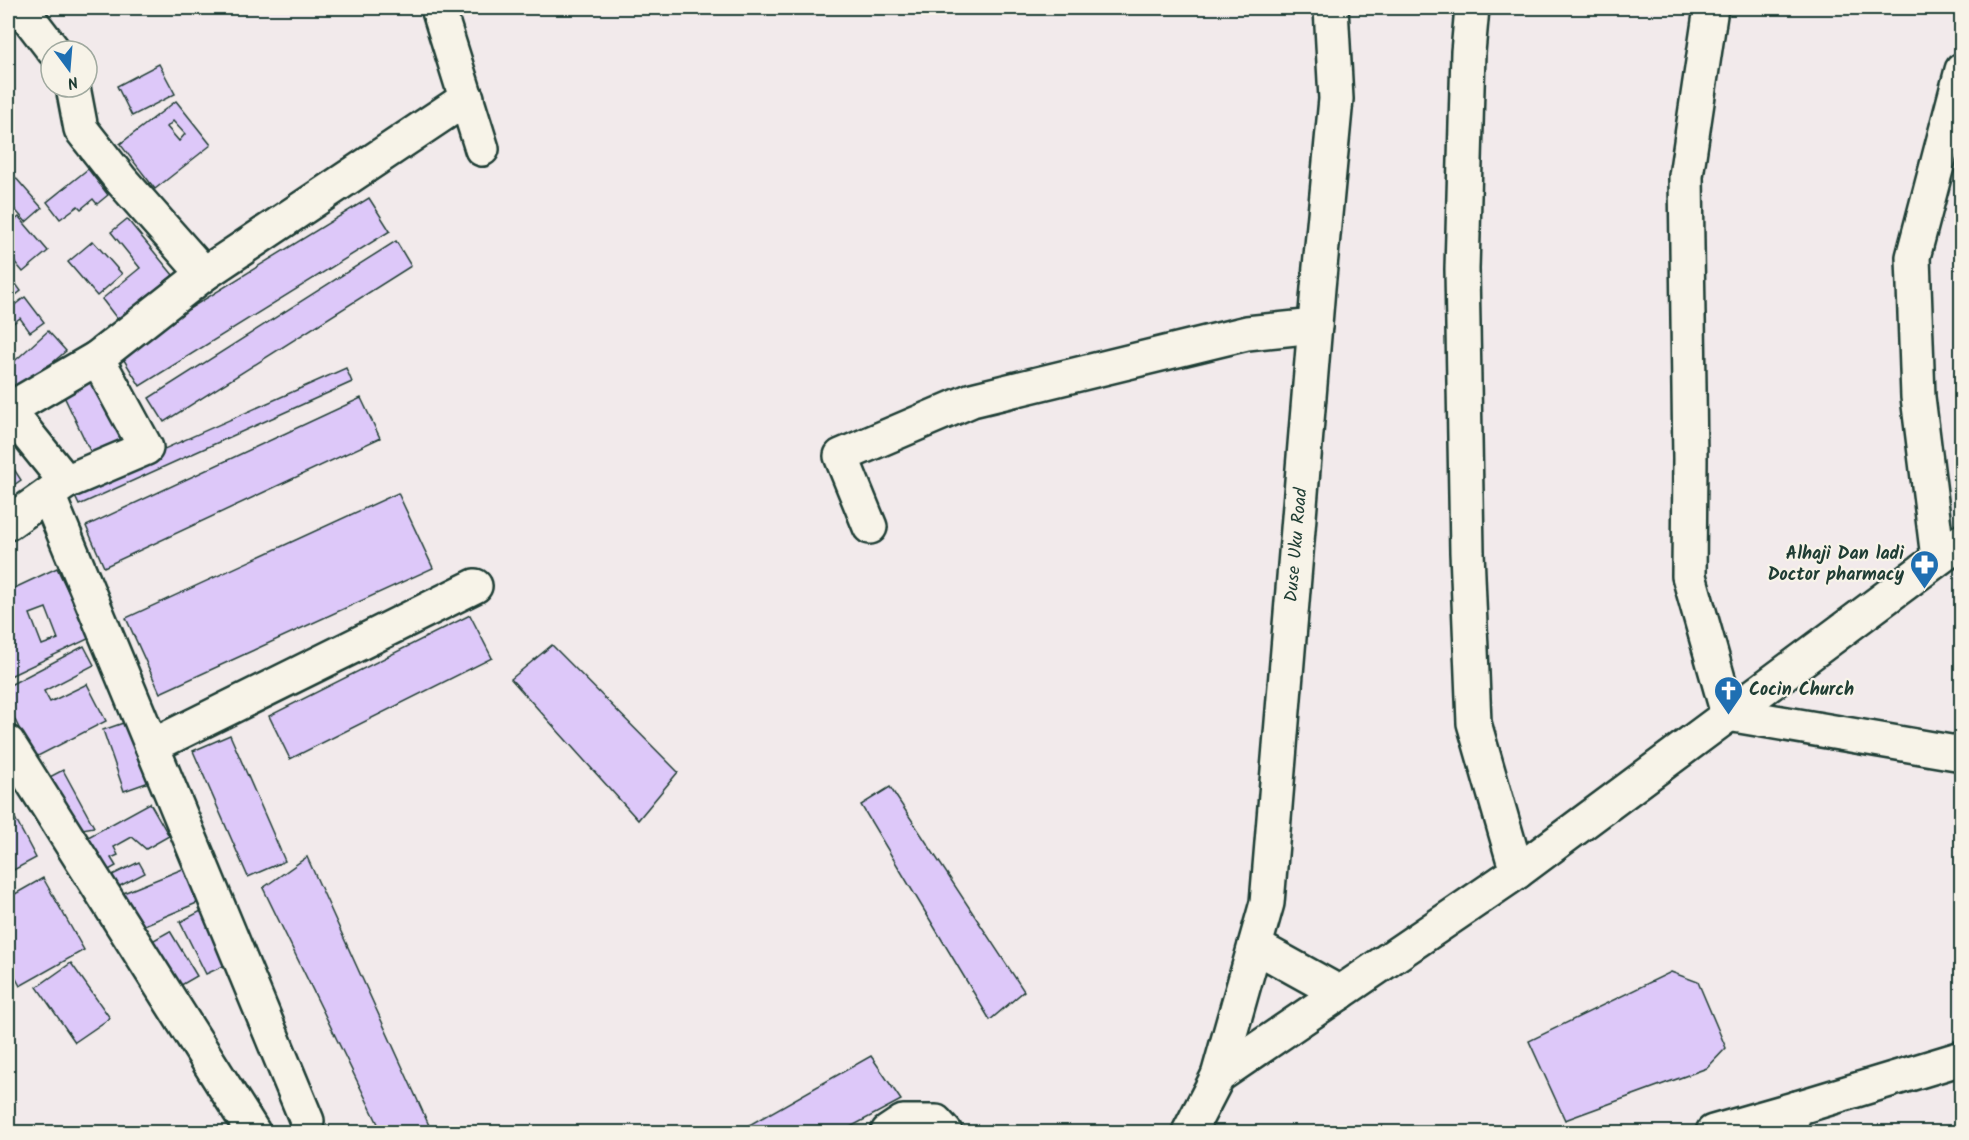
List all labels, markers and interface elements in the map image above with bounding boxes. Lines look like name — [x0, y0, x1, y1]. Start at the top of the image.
north arrow — [39, 39, 99, 99]
text: N — [64, 69, 81, 95]
street label: Duse Uku Road — [1278, 486, 1317, 603]
place label: Alhaji Dan ladi Doctor pharmacy — [1768, 540, 1905, 590]
pharmacy icon: Alhaji Dan ladi Doctor pharmacy — [1909, 548, 1941, 590]
church icon: Cocin Church — [1712, 674, 1744, 716]
place label: Cocin Church — [1749, 676, 1854, 705]

